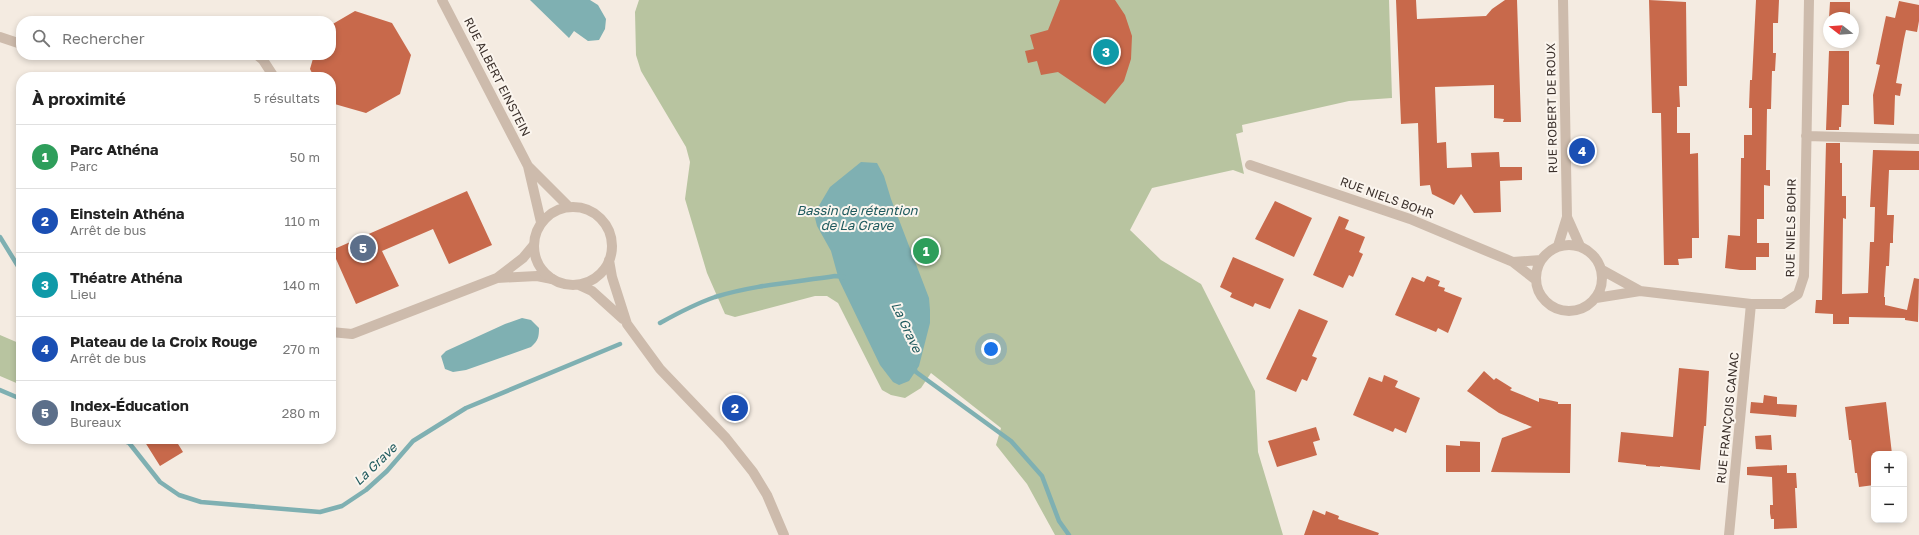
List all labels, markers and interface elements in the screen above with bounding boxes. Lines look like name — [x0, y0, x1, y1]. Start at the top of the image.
north arrow — [1823, 12, 1859, 48]
street label: RUE ALBERT EINSTEIN — [461, 15, 534, 139]
search box — [16, 16, 336, 60]
icon: search — [30, 27, 52, 49]
text: Rechercher — [62, 29, 145, 47]
pin: 3 — [1093, 37, 1119, 67]
street label: RUE ROBERT DE ROUX — [1543, 43, 1560, 173]
text: À proximité — [32, 88, 126, 109]
text: 5 résultats — [254, 90, 320, 106]
pin: 4 — [1569, 136, 1595, 166]
text: Parc Athéna — [70, 140, 158, 158]
text: 1 — [42, 149, 48, 165]
text: 50 m — [290, 149, 320, 165]
text: Parc — [70, 158, 98, 174]
street label: RUE NIELS BOHR — [1338, 174, 1436, 221]
street label: RUE NIELS BOHR — [1782, 178, 1799, 277]
water label: Bassin de rétention de La Grave — [797, 202, 918, 233]
text: Einstein Athéna — [70, 204, 185, 222]
text: 2 — [41, 213, 49, 229]
text: 110 m — [285, 213, 320, 229]
text: Arrêt de bus — [70, 222, 146, 238]
pin: 5 — [350, 233, 376, 263]
pin: 1 — [913, 236, 939, 266]
text: Théatre Athéna — [70, 268, 183, 286]
text: 3 — [41, 277, 49, 293]
text: 140 m — [283, 277, 320, 293]
text: Lieu — [70, 286, 96, 302]
water label: La Grave — [888, 299, 926, 356]
text: Plateau de la Croix Rouge — [70, 332, 257, 350]
your location — [981, 339, 1001, 359]
text: 4 — [41, 341, 49, 357]
text: 270 m — [283, 341, 320, 357]
text: Arrêt de bus — [70, 350, 146, 366]
street label: RUE FRANÇOIS CANAC — [1713, 351, 1742, 484]
pin: 2 — [722, 393, 748, 423]
text: Index-Éducation — [70, 396, 189, 414]
text: 5 — [41, 405, 49, 421]
text: 280 m — [282, 405, 320, 421]
text: Bureaux — [70, 414, 121, 430]
water label: La Grave — [350, 439, 401, 488]
map controls — [1871, 451, 1907, 523]
button: + — [1871, 451, 1907, 487]
button: − — [1871, 487, 1907, 523]

